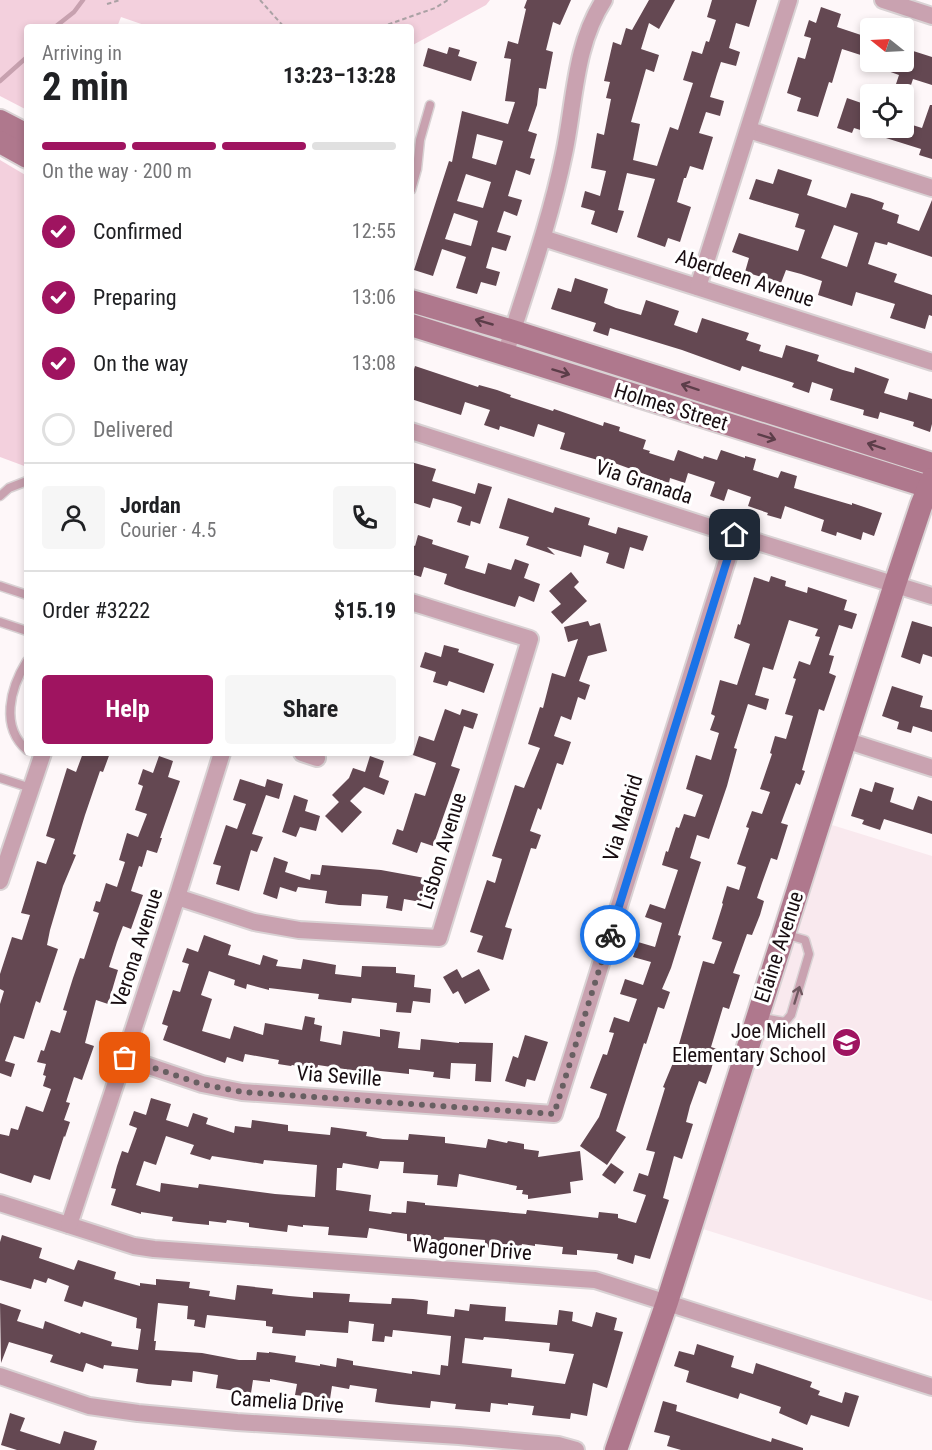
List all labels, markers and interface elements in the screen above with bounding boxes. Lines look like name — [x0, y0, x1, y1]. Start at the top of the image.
north arrow — [860, 18, 914, 72]
map controls — [860, 18, 914, 138]
text: Arriving in — [42, 41, 122, 65]
text: 13:23–13:28 — [283, 63, 396, 88]
text: 2 min — [42, 64, 129, 110]
button: locate — [860, 84, 914, 138]
text: On the way · 200 m — [42, 159, 192, 183]
icon: check — [42, 215, 75, 248]
text: Confirmed — [93, 219, 182, 244]
text: 12:55 — [352, 219, 396, 243]
street label: Aberdeen Avenue — [673, 244, 817, 312]
icon: check — [42, 281, 75, 314]
text: Preparing — [93, 285, 177, 310]
text: 13:06 — [352, 285, 396, 309]
one-way arrow — [475, 316, 494, 327]
icon: check — [42, 347, 75, 380]
text: On the way — [93, 351, 188, 376]
text: 13:08 — [352, 351, 396, 375]
one-way arrow — [551, 368, 570, 379]
street label: Holmes Street — [611, 378, 731, 436]
one-way arrow — [681, 381, 700, 392]
text: Delivered — [93, 417, 173, 442]
one-way arrow — [757, 432, 776, 443]
one-way arrow — [867, 440, 886, 451]
street label: Via Granada — [592, 455, 696, 509]
button: person — [42, 486, 105, 549]
button: phone — [333, 486, 396, 549]
text: Jordan — [120, 493, 181, 518]
pin — [709, 509, 760, 560]
text: Courier · 4.5 — [120, 518, 216, 542]
icon: home — [718, 518, 751, 551]
text: Order #3222 — [42, 598, 150, 623]
text: $15.19 — [334, 598, 396, 623]
button: Help — [42, 675, 213, 744]
button: Share — [225, 675, 396, 744]
street label: Via Madrid — [598, 772, 648, 864]
street label: Lisbon Avenue — [413, 790, 471, 912]
street label: Verona Avenue — [107, 885, 168, 1010]
street label: Elaine Avenue — [750, 888, 808, 1006]
courier — [580, 905, 640, 965]
icon: bike — [594, 919, 627, 952]
one-way arrow — [792, 986, 803, 1005]
place label: Joe Michell Elementary School — [672, 1019, 826, 1067]
school or university icon: Joe Michell Elementary School — [831, 1027, 863, 1059]
pin — [99, 1032, 150, 1083]
icon: bag — [108, 1041, 141, 1074]
street label: Via Seville — [296, 1061, 383, 1091]
street label: Wagoner Drive — [411, 1233, 533, 1265]
street label: Camelia Drive — [229, 1386, 345, 1418]

